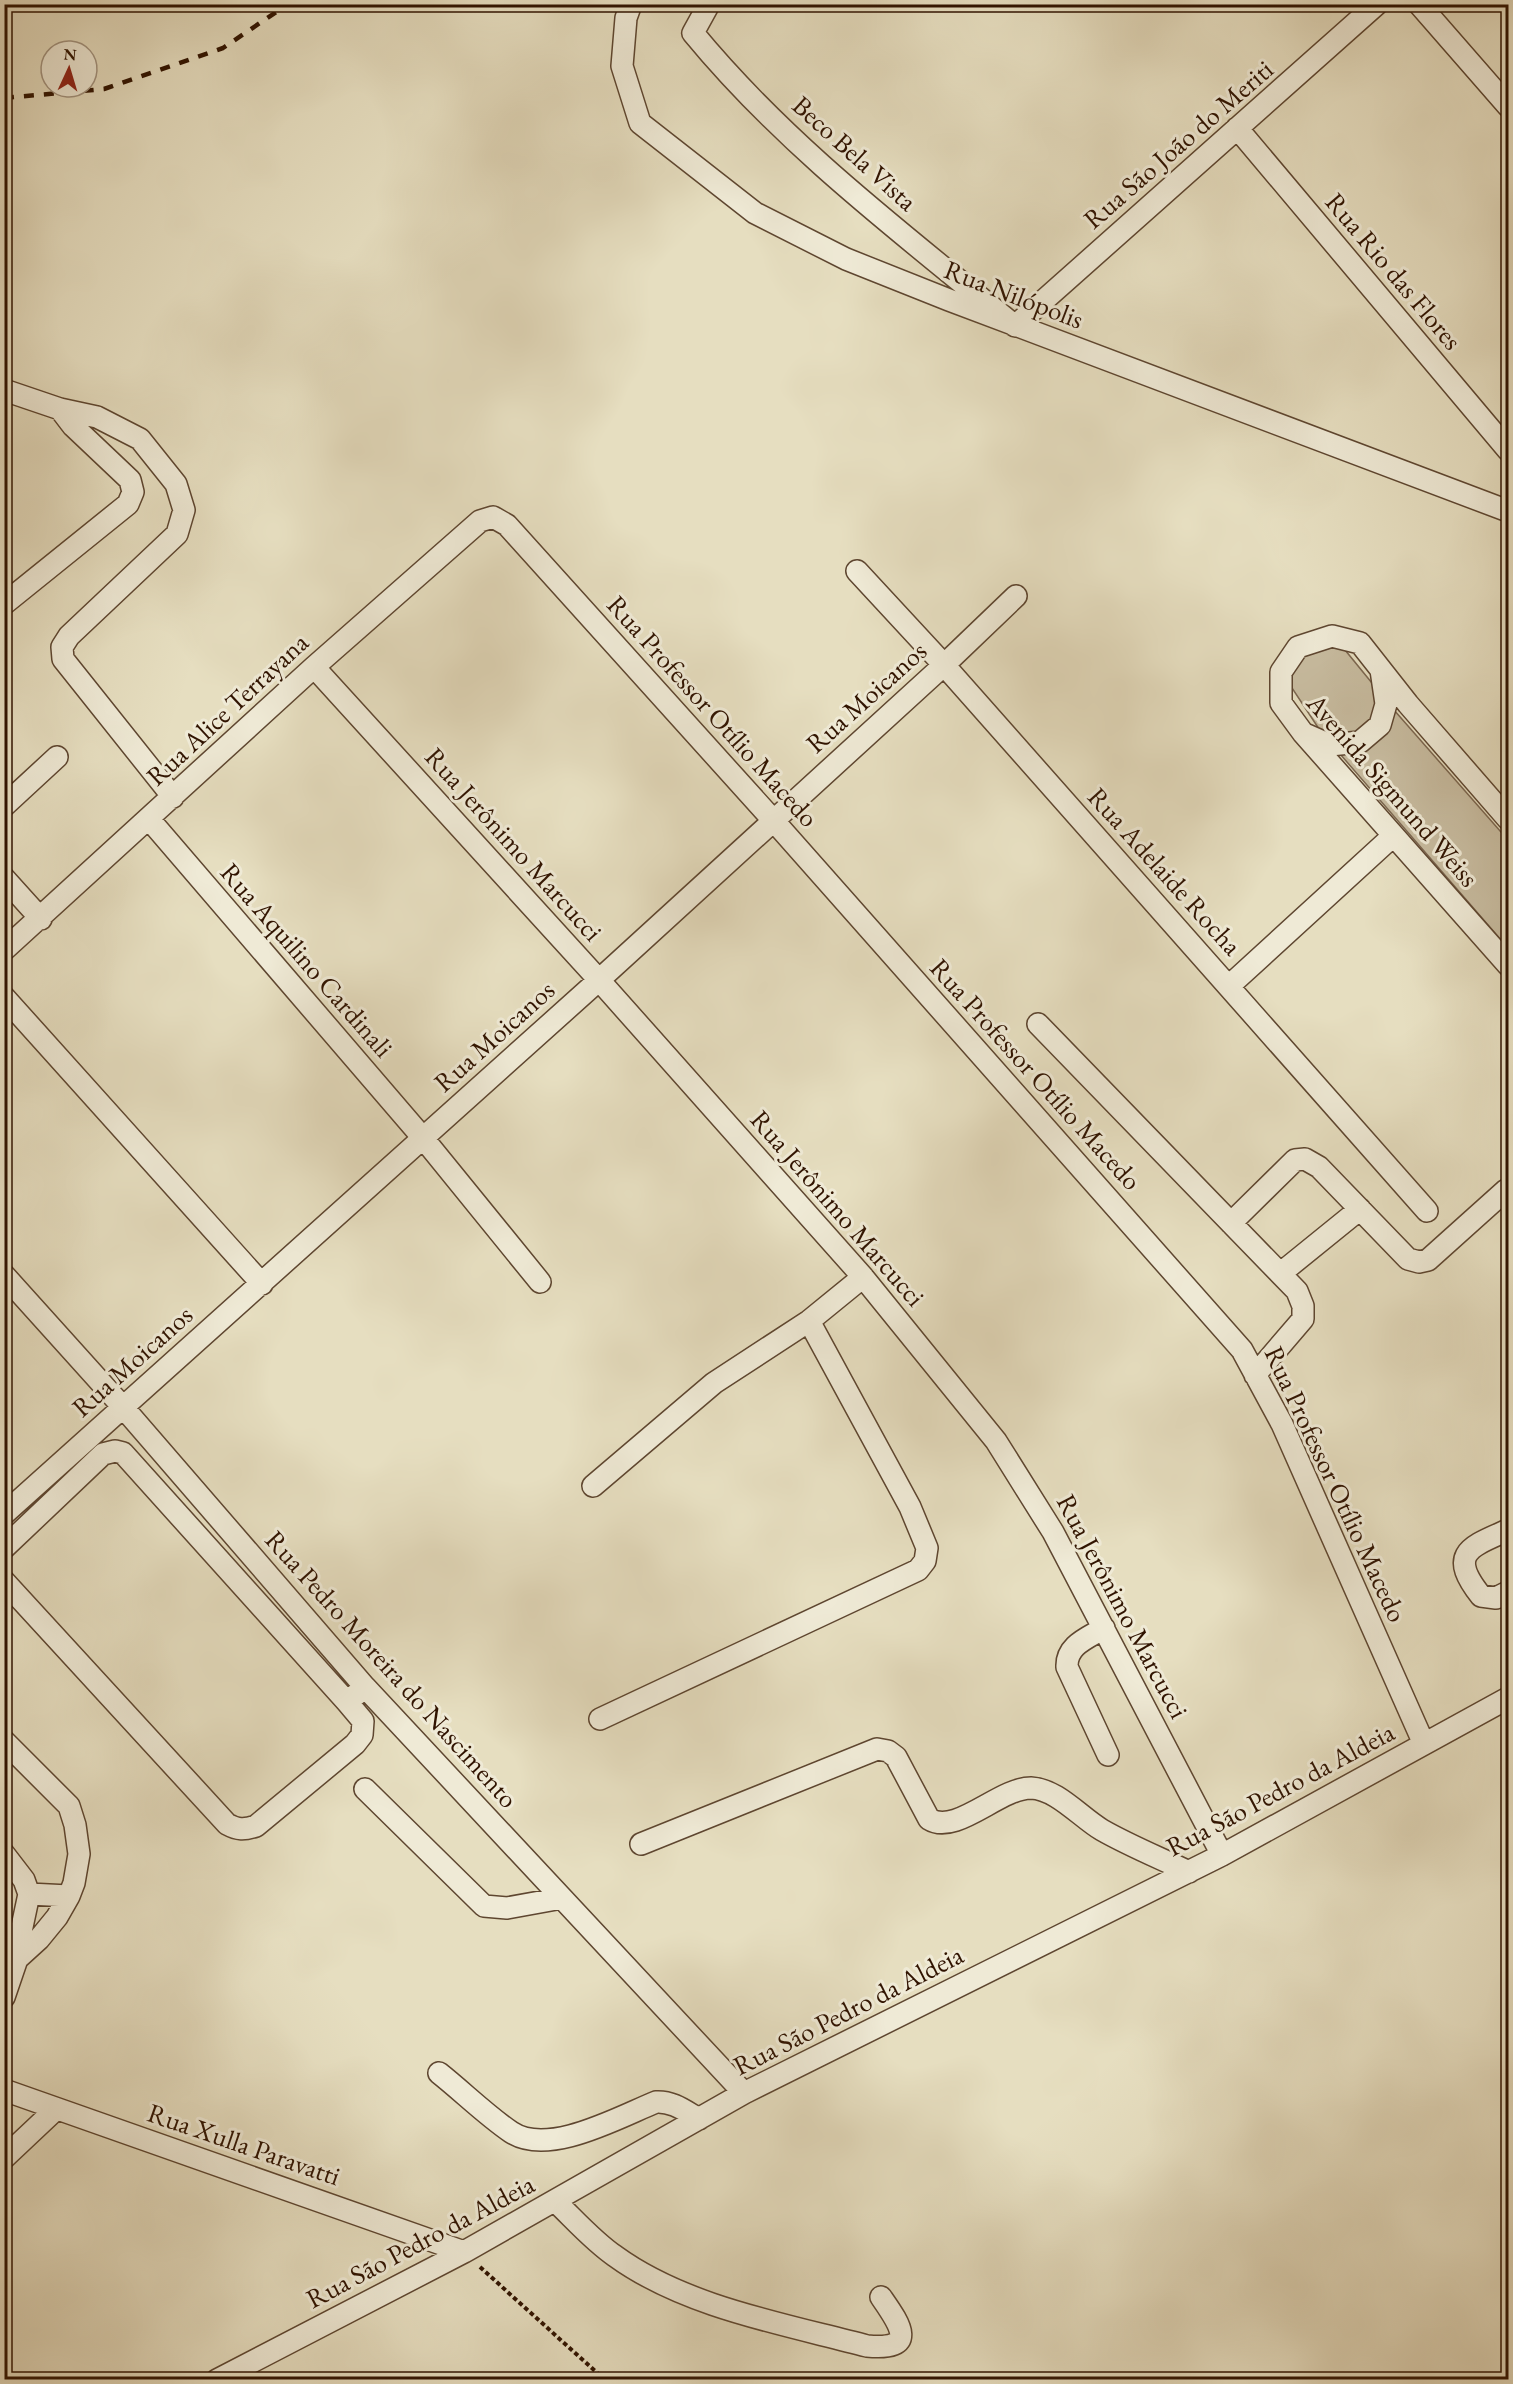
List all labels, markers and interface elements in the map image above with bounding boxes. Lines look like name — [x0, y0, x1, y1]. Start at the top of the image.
north arrow — [39, 39, 99, 99]
text: N — [63, 44, 77, 65]
street label: Rua São João do Meriti — [1076, 52, 1281, 236]
street label: Beco Bela Vista — [785, 88, 925, 219]
street label: Rua Rio das Flores — [1318, 185, 1470, 357]
street label: Rua Nilópolis — [939, 251, 1089, 337]
street label: Rua Professor Otílio Macedo — [599, 588, 827, 834]
street label: Rua Alice Terrayana — [139, 625, 316, 793]
street label: Rua Moicanos — [798, 633, 934, 761]
street label: Avenida Sigmund Weiss — [1299, 685, 1487, 894]
street label: Rua Jerônimo Marcucci — [418, 740, 611, 949]
street label: Rua Adelaide Rocha — [1080, 780, 1250, 962]
street label: Rua Aquilino Cardinali — [213, 855, 401, 1065]
street label: Rua Professor Otílio Macedo — [922, 951, 1150, 1197]
street label: Rua Moicanos — [426, 972, 562, 1100]
street label: Rua Jerônimo Marcucci — [743, 1102, 933, 1314]
street label: Rua Moicanos — [64, 1297, 200, 1425]
street label: Rua Professor Otílio Macedo — [1257, 1340, 1415, 1628]
street label: Rua Jerônimo Marcucci — [1049, 1488, 1197, 1725]
street label: Rua Pedro Moreira do Nascimento — [258, 1523, 526, 1815]
street label: Rua São Pedro da Aldeia — [1160, 1714, 1400, 1864]
street label: Rua São Pedro da Aldeia — [727, 1937, 969, 2083]
street label: Rua Xulla Paravatti — [143, 2095, 345, 2193]
street label: Rua São Pedro da Aldeia — [300, 2166, 540, 2316]

